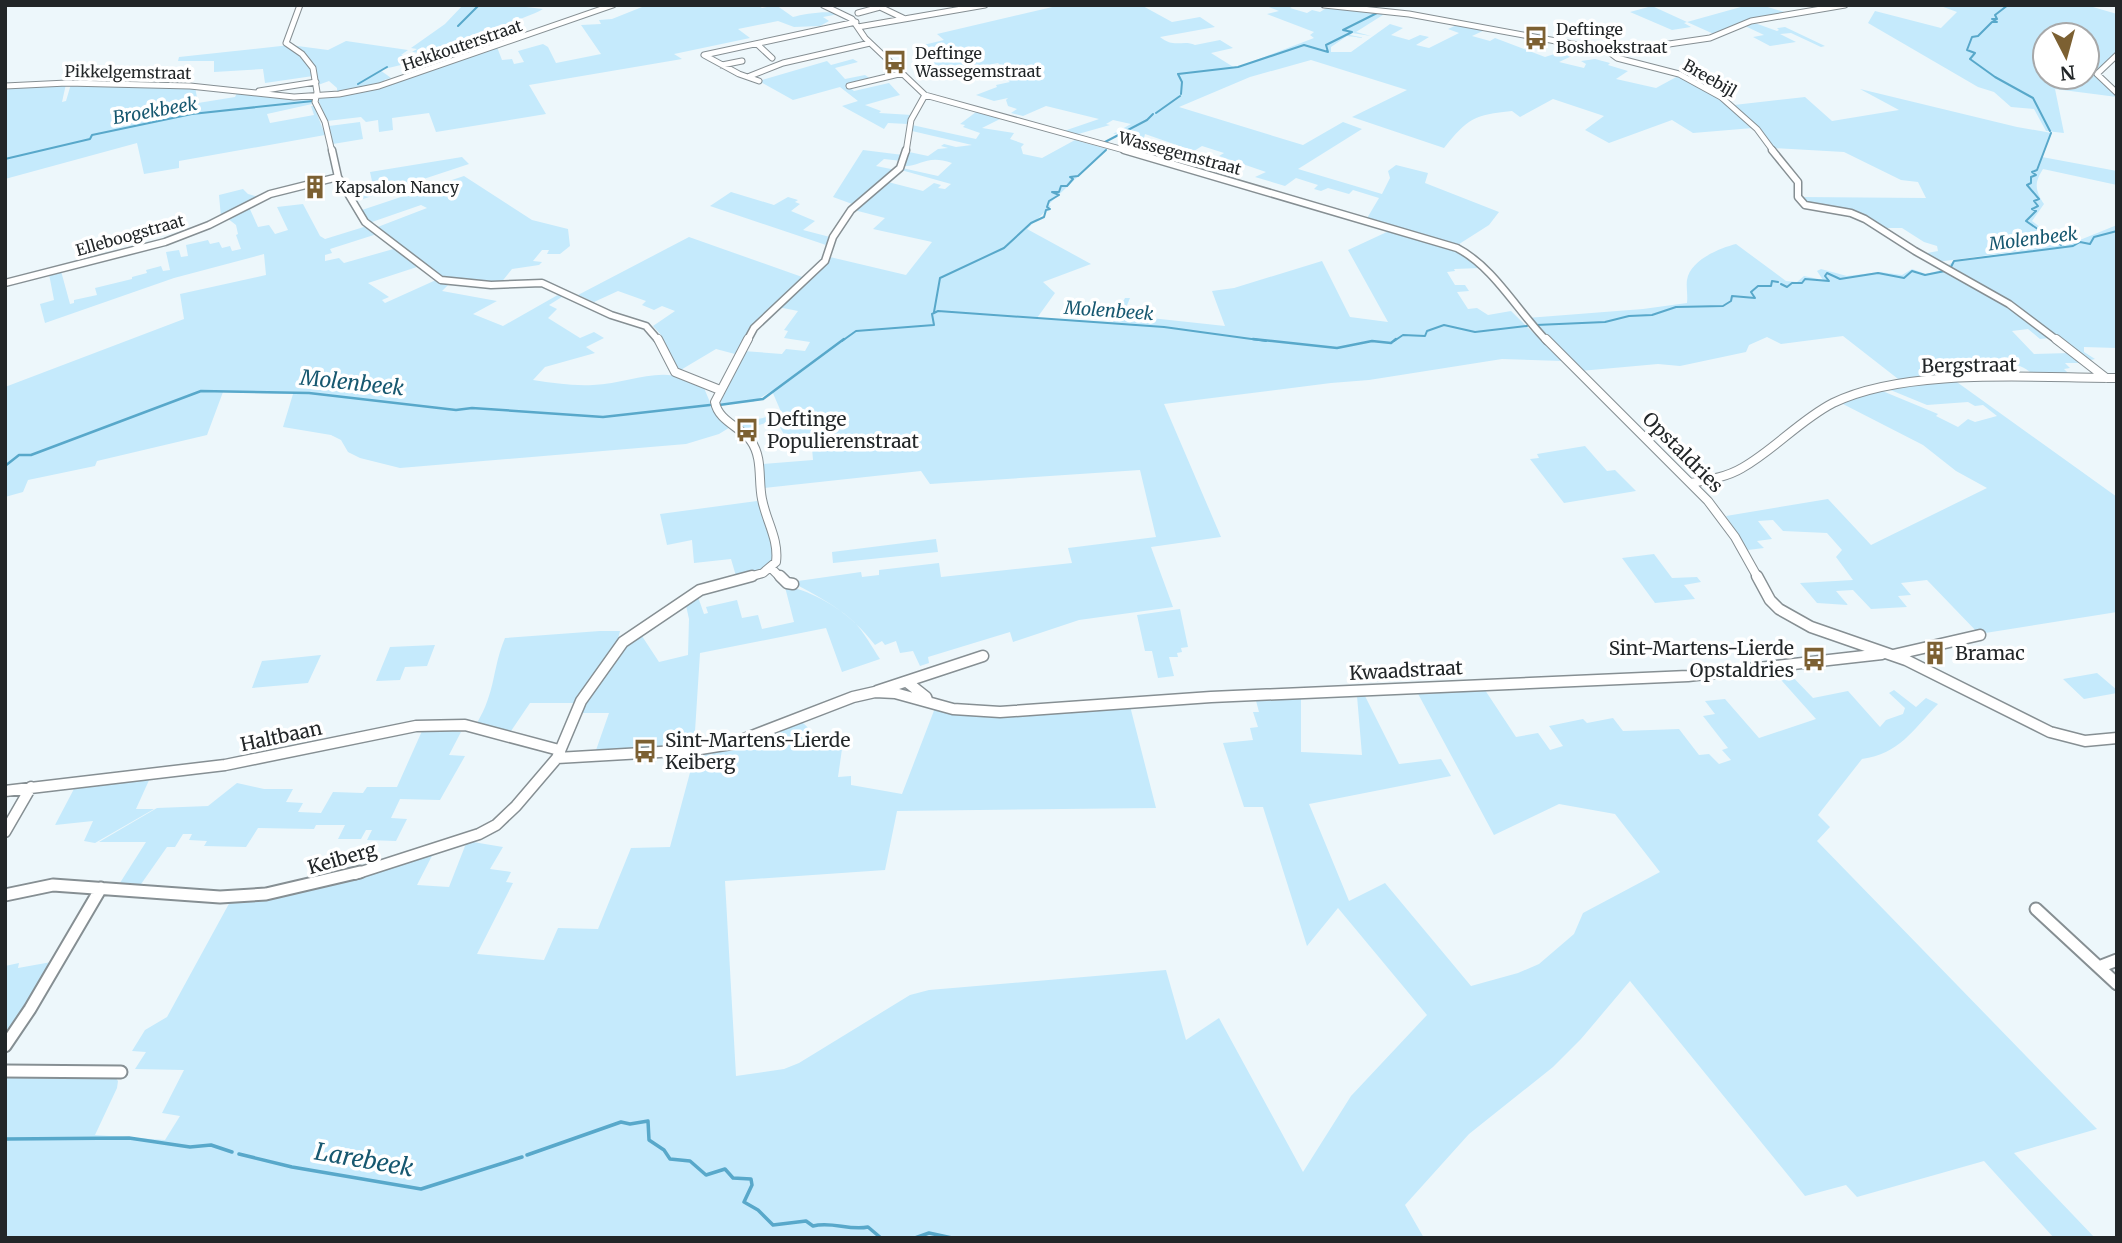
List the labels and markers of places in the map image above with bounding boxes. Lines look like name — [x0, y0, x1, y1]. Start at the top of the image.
place label: Deftinge Boshoekstraat — [1556, 19, 1668, 57]
bus stop icon: Deftinge Boshoekstraat — [1522, 24, 1550, 52]
place label: Deftinge Wassegemstraat — [914, 43, 1042, 81]
bus stop icon: Deftinge Wassegemstraat — [881, 48, 909, 76]
building icon: Kapsalon Nancy — [301, 173, 329, 201]
place label: Kapsalon Nancy — [335, 177, 460, 197]
place label: Deftinge Populierenstraat — [767, 407, 920, 453]
bus stop icon: Deftinge Populierenstraat — [733, 416, 761, 444]
place label: Sint-Martens-Lierde Opstaldries — [1609, 636, 1794, 682]
building icon: Bramac — [1921, 639, 1949, 667]
place label: Bramac — [1955, 641, 2025, 665]
bus stop icon: Sint-Martens-Lierde Opstaldries — [1800, 645, 1828, 673]
place label: Sint-Martens-Lierde Keiberg — [665, 728, 850, 774]
bus stop icon: Sint-Martens-Lierde Keiberg — [631, 737, 659, 765]

